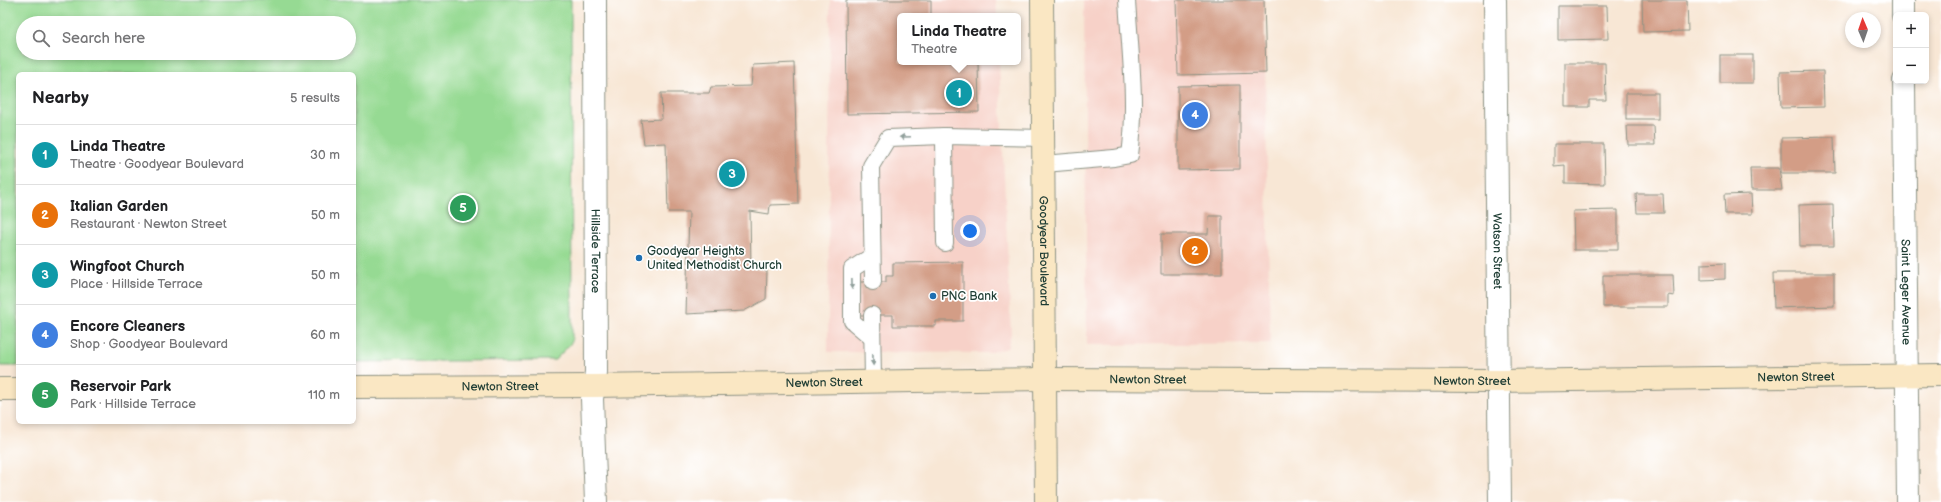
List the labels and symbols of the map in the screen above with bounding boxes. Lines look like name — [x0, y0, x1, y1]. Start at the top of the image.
north arrow — [1845, 12, 1881, 48]
pin: 1 — [946, 78, 972, 108]
pin: 4 — [1182, 100, 1208, 130]
one-way arrow — [899, 134, 911, 141]
pin: 3 — [719, 159, 745, 189]
pin: 5 — [450, 193, 476, 223]
street label: Goodyear Boulevard — [1036, 196, 1051, 306]
street label: Hillside Terrace — [588, 209, 603, 293]
street label: Watson Street — [1489, 213, 1505, 289]
your location — [960, 221, 980, 241]
pin: 2 — [1182, 236, 1208, 266]
street label: Saint Leger Avenue — [1898, 239, 1914, 345]
place label: Goodyear Heights United Methodist Church — [647, 244, 782, 273]
marker: Goodyear Heights United Methodist Church — [634, 253, 644, 263]
one-way arrow — [849, 278, 855, 291]
place label: PNC Bank — [941, 289, 997, 304]
marker: PNC Bank — [928, 291, 938, 301]
one-way arrow — [870, 354, 876, 367]
street label: Newton Street — [1757, 369, 1835, 385]
street label: Newton Street — [1109, 372, 1187, 388]
street label: Newton Street — [1433, 374, 1511, 389]
street label: Newton Street — [785, 375, 863, 391]
street label: Newton Street — [461, 379, 539, 395]

